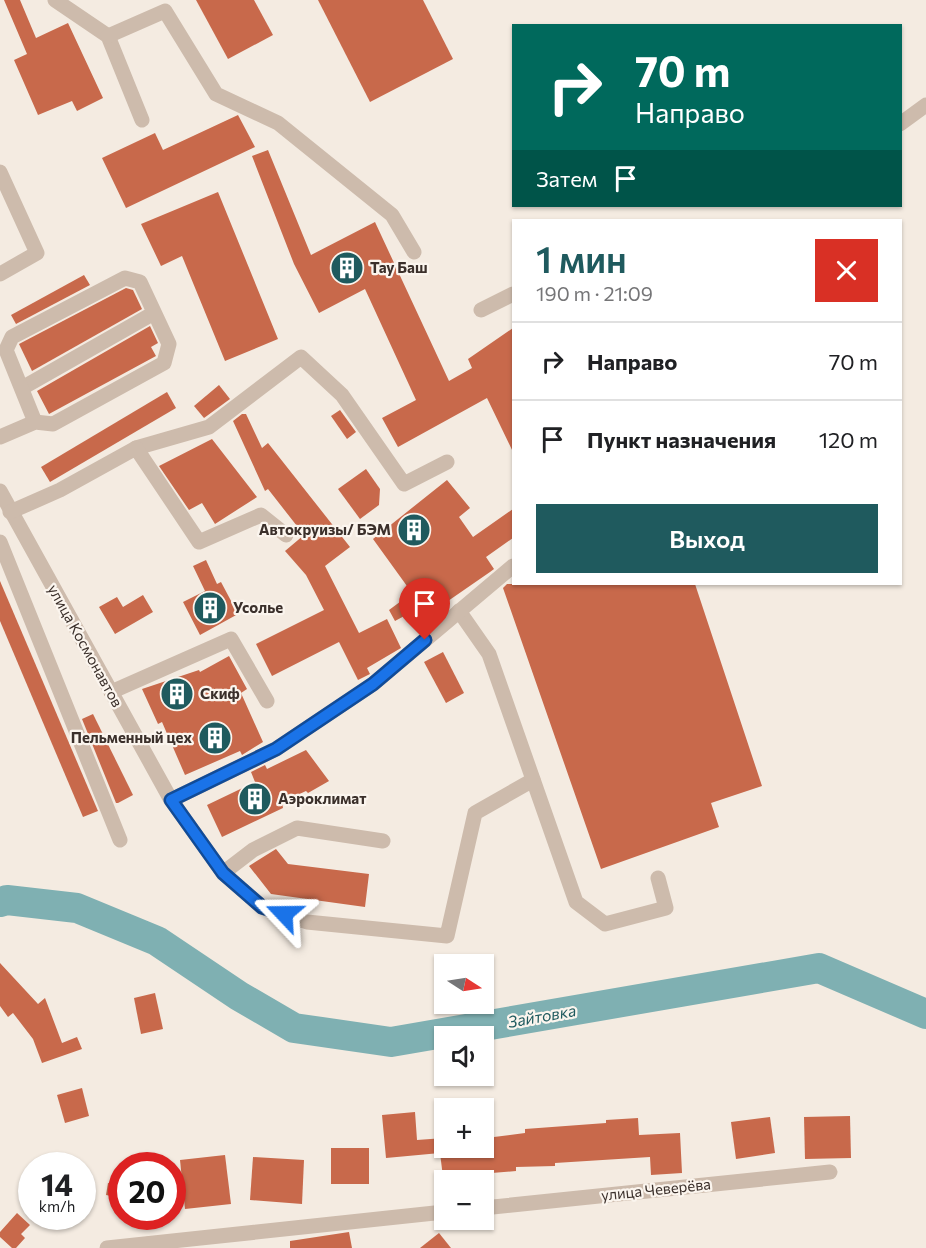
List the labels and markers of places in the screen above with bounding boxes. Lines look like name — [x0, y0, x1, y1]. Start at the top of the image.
building icon: Тау Баш — [329, 250, 365, 286]
place label: Тау Баш — [370, 258, 428, 276]
building icon: Автокруизы/ БЭМ — [396, 512, 432, 548]
place label: Автокруизы/ БЭМ — [259, 520, 391, 538]
pin — [399, 578, 450, 640]
building icon: Усолье — [192, 590, 228, 626]
place label: Усолье — [233, 598, 283, 616]
building icon: Скиф — [159, 676, 195, 712]
place label: Скиф — [200, 684, 240, 702]
building icon: Пельменный цех — [197, 720, 233, 756]
place label: Пельменный цех — [71, 728, 192, 746]
building icon: Аэроклимат — [237, 781, 273, 817]
place label: Аэроклимат — [278, 789, 366, 807]

